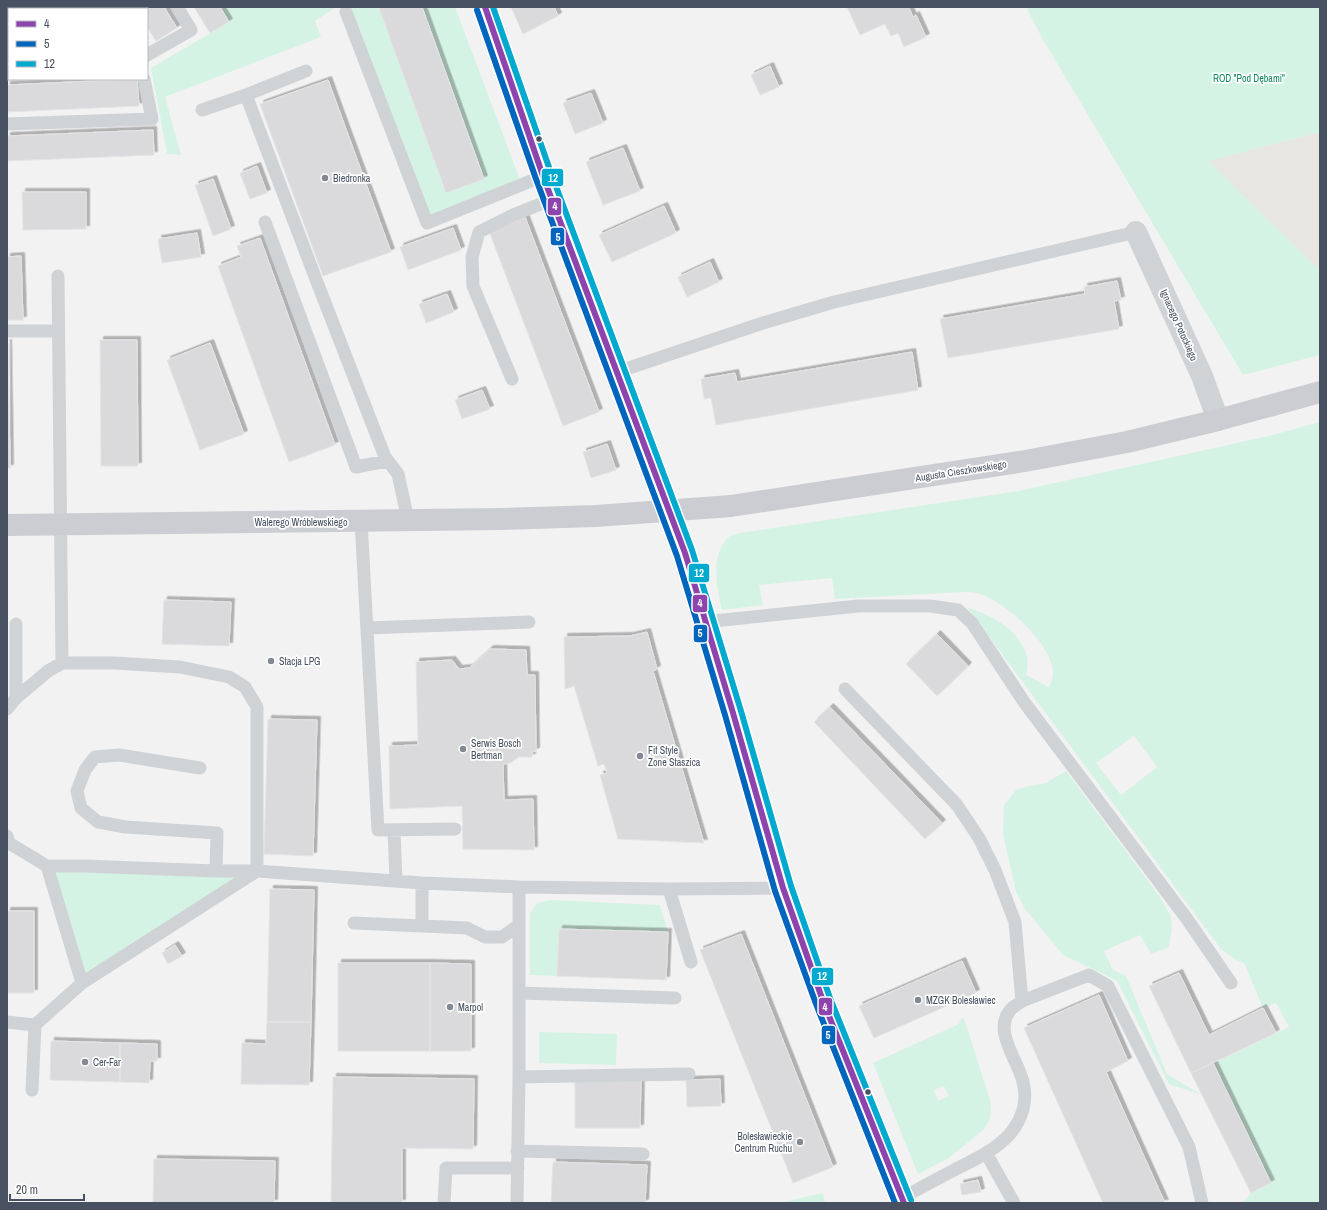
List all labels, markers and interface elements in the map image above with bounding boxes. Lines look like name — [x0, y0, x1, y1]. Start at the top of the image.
legend — [8, 8, 148, 80]
text: 4 — [44, 16, 50, 32]
text: 5 — [44, 36, 50, 52]
text: 12 — [44, 56, 55, 72]
park label: ROD "Pod Dębami" — [1213, 72, 1285, 85]
unlabelled marker — [534, 134, 544, 144]
line badge: 12 — [541, 168, 564, 187]
text: 12 — [548, 171, 558, 185]
place label: Biedronka — [333, 172, 371, 185]
marker: Biedronka — [320, 173, 330, 183]
line badge: 4 — [547, 197, 562, 216]
text: 4 — [552, 199, 558, 213]
line badge: 5 — [550, 227, 565, 246]
text: 5 — [555, 230, 561, 244]
street label: Ignacego Potockiego — [1157, 287, 1201, 363]
street label: Augusta Cieszkowskiego — [914, 457, 1008, 485]
street label: Walerego Wróblewskiego — [255, 516, 348, 529]
line badge: 12 — [688, 563, 710, 583]
text: 12 — [694, 566, 704, 580]
line badge: 4 — [692, 594, 708, 613]
text: 4 — [697, 596, 703, 610]
line badge: 5 — [693, 624, 708, 643]
text: 5 — [697, 626, 703, 640]
place label: Stacja LPG — [279, 655, 320, 668]
marker: Stacja LPG — [266, 656, 276, 666]
place label: Serwis Bosch Bertman — [471, 737, 521, 762]
marker: Serwis Bosch Bertman — [458, 744, 468, 754]
place label: Fit Style Zone Staszica — [648, 744, 701, 769]
marker: Fit Style Zone Staszica — [635, 751, 645, 761]
line badge: 12 — [811, 967, 834, 986]
text: 12 — [817, 969, 827, 983]
place label: MZGK Bolesławiec — [926, 994, 996, 1007]
marker: MZGK Bolesławiec — [913, 995, 923, 1005]
line badge: 4 — [818, 997, 833, 1016]
text: 4 — [822, 1000, 828, 1014]
place label: Marpol — [458, 1001, 483, 1014]
marker: Marpol — [445, 1002, 455, 1012]
line badge: 5 — [821, 1025, 836, 1045]
text: 5 — [825, 1028, 831, 1042]
place label: Cer-Far — [93, 1056, 121, 1069]
marker: Cer-Far — [80, 1057, 90, 1067]
unlabelled marker — [863, 1087, 873, 1097]
place label: Bolesławieckie Centrum Ruchu — [735, 1130, 792, 1155]
marker: Bolesławieckie Centrum Ruchu — [795, 1137, 805, 1147]
scale bar — [10, 1176, 84, 1202]
text: 20 m — [16, 1182, 38, 1198]

